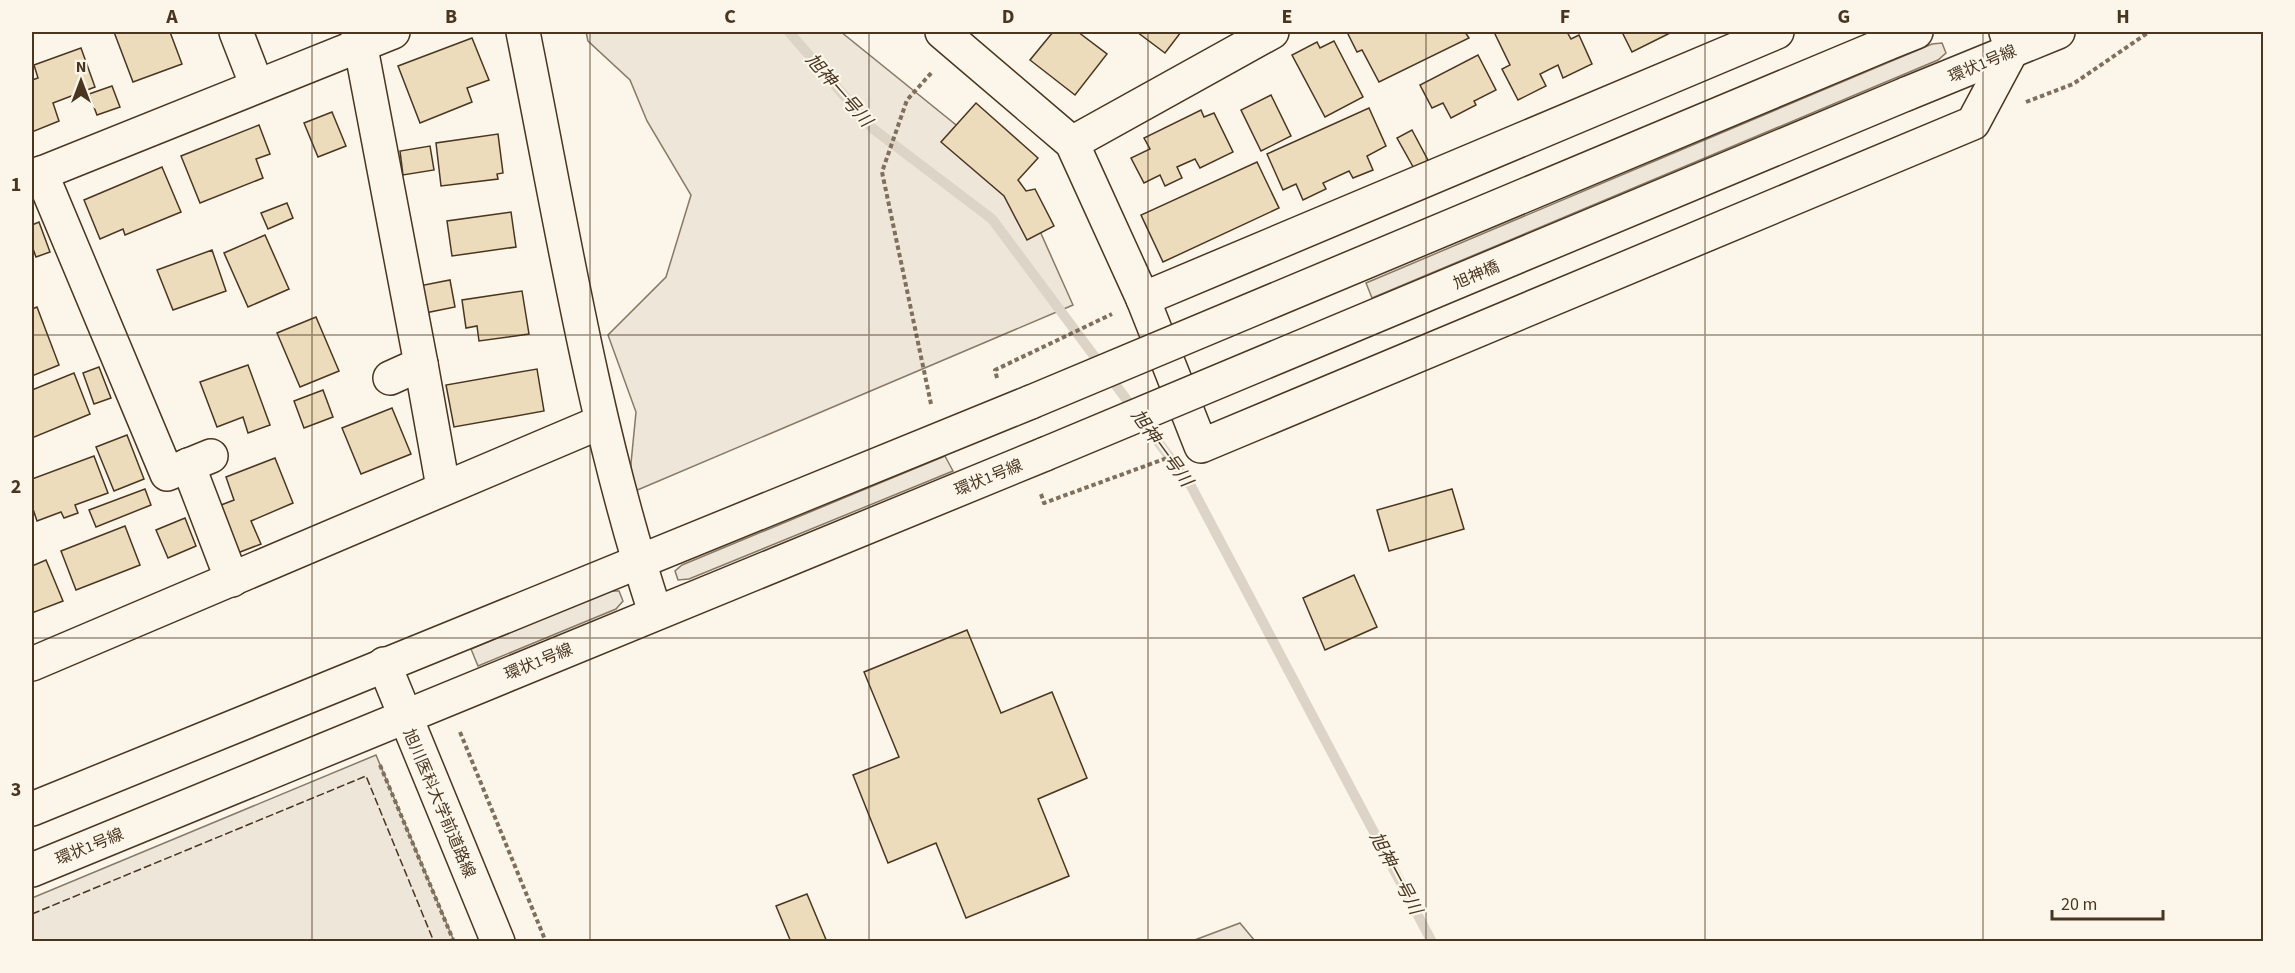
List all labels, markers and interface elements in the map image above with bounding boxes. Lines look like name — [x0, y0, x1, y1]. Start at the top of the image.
text: A — [165, 3, 178, 31]
text: B — [445, 3, 457, 31]
text: C — [724, 3, 736, 31]
text: D — [1002, 3, 1014, 31]
text: E — [1282, 3, 1292, 31]
text: F — [1560, 3, 1570, 31]
text: G — [1838, 3, 1850, 31]
text: H — [2116, 3, 2130, 31]
street label: 環状1号線 — [1945, 40, 2020, 88]
water label: 旭神一号川 — [800, 48, 879, 134]
north arrow — [51, 51, 111, 111]
text: N — [76, 56, 86, 78]
text: 1 — [11, 171, 21, 199]
street label: 旭神橋 — [1450, 255, 1503, 294]
water label: 旭神一号川 — [1125, 405, 1199, 494]
street label: 環状1号線 — [951, 454, 1026, 502]
text: 2 — [11, 473, 21, 501]
street label: 環状1号線 — [501, 638, 576, 686]
street label: 旭川医科大学前道路線 — [398, 725, 480, 881]
text: 3 — [11, 776, 21, 804]
street label: 環状1号線 — [52, 823, 127, 871]
water label: 旭神一号川 — [1363, 828, 1429, 921]
scale bar — [2052, 883, 2163, 921]
text: 20 m — [2061, 892, 2097, 917]

